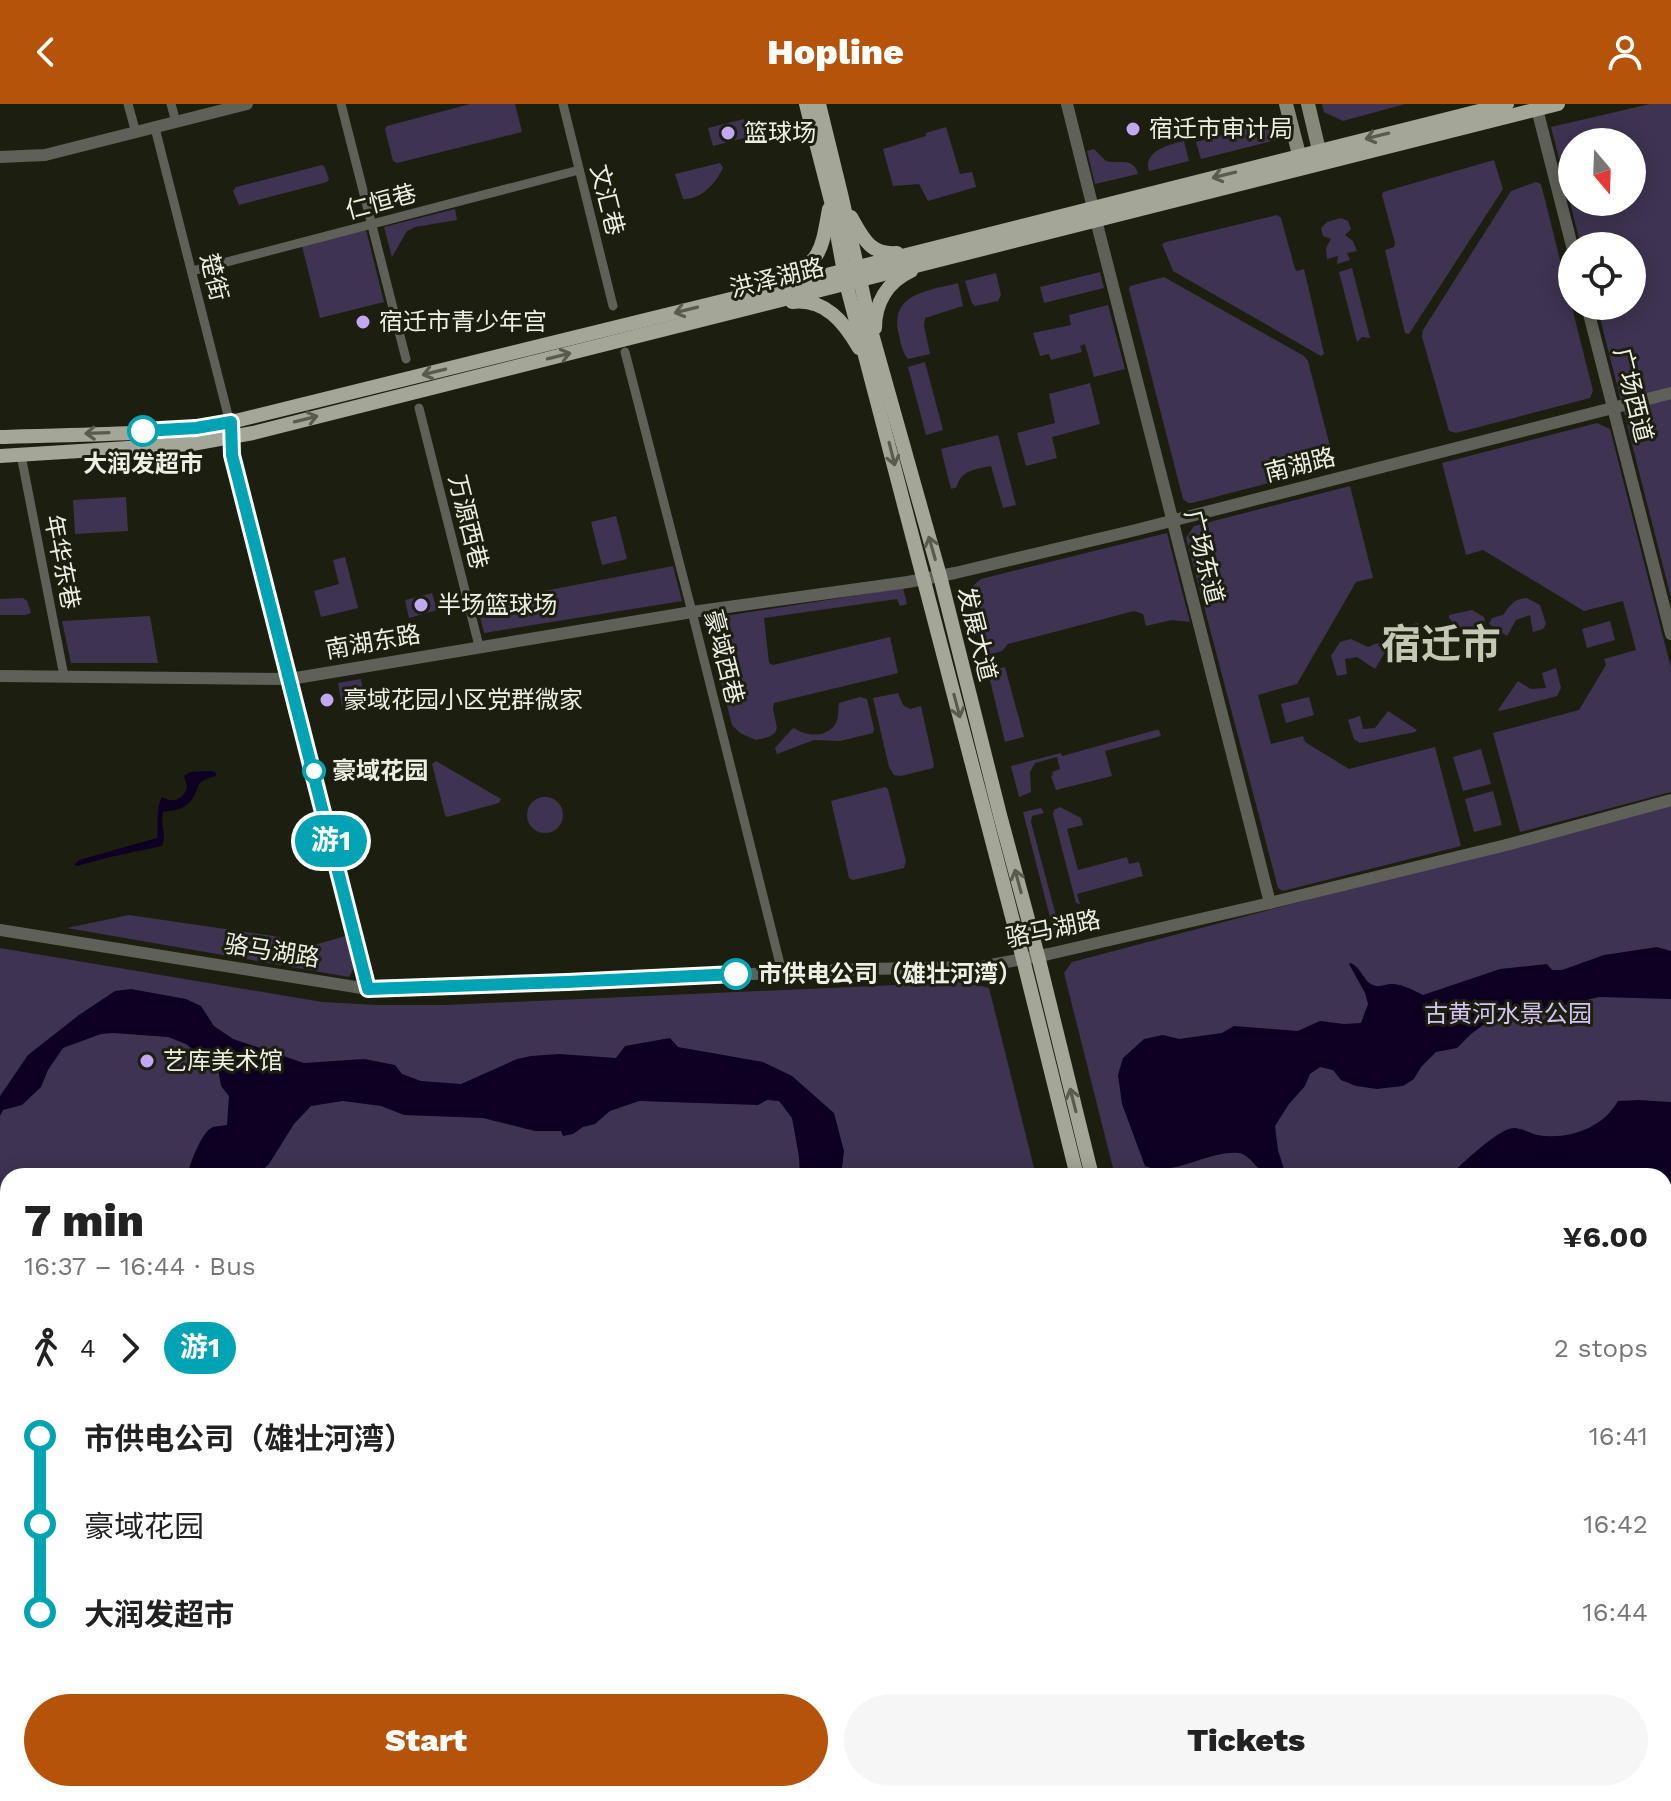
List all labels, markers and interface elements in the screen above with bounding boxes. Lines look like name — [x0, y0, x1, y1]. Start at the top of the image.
icon: back — [24, 30, 68, 74]
icon: person — [1603, 30, 1647, 74]
text: Hopline — [767, 31, 904, 73]
place label: 宿迁市审计局 — [1149, 115, 1293, 143]
place label: 篮球场 — [744, 119, 816, 147]
marker: 宿迁市审计局 — [1124, 120, 1142, 138]
marker: 篮球场 — [719, 124, 737, 142]
north arrow — [1558, 128, 1646, 216]
map controls — [1558, 128, 1646, 320]
one-way arrow — [1365, 129, 1390, 144]
street label: 文汇巷 — [585, 162, 629, 238]
one-way arrow — [1211, 168, 1237, 183]
street label: 仁恒巷 — [343, 179, 419, 225]
button: locate — [1558, 232, 1646, 320]
street label: 楚街 — [195, 250, 233, 304]
street label: 洪泽湖路 — [727, 253, 827, 303]
one-way arrow — [674, 303, 700, 318]
place label: 宿迁市青少年宫 — [379, 308, 547, 336]
marker: 宿迁市青少年宫 — [354, 313, 372, 331]
street label: 广场西道 — [1608, 345, 1658, 445]
one-way arrow — [545, 347, 571, 362]
one-way arrow — [421, 365, 447, 380]
one-way arrow — [293, 411, 319, 426]
marker: 大润发超市 — [128, 416, 158, 446]
one-way arrow — [84, 425, 111, 440]
one-way arrow — [885, 441, 900, 467]
street label: 南湖路 — [1262, 443, 1338, 487]
place label: 大润发超市 — [83, 450, 203, 478]
street label: 万源西巷 — [443, 472, 493, 572]
street label: 广场东道 — [1179, 507, 1229, 607]
street label: 年华东巷 — [39, 512, 85, 612]
one-way arrow — [924, 535, 939, 561]
street label: 发展大道 — [952, 584, 1002, 684]
place label: 半场篮球场 — [437, 591, 557, 619]
marker: 半场篮球场 — [412, 596, 430, 614]
street label: 豪域西巷 — [699, 607, 749, 707]
street label: 南湖东路 — [323, 620, 423, 664]
district label: 宿迁市 — [1381, 621, 1501, 668]
place label: 豪域花园小区党群微家 — [343, 686, 583, 714]
marker: 豪域花园小区党群微家 — [318, 691, 336, 709]
one-way arrow — [950, 692, 965, 718]
place label: 豪域花园 — [332, 757, 428, 785]
marker: 豪域花园 — [303, 760, 325, 782]
line badge: 游1 — [295, 815, 367, 867]
text: 游1 — [311, 824, 351, 857]
one-way arrow — [1009, 868, 1024, 894]
street label: 骆马湖路 — [1003, 905, 1103, 953]
street label: 骆马湖路 — [222, 930, 322, 972]
marker: 市供电公司（雄壮河湾） — [721, 959, 751, 989]
place label: 市供电公司（雄壮河湾） — [758, 960, 1022, 988]
park label: 古黄河水景公园 — [1424, 1000, 1592, 1028]
place label: 艺库美术馆 — [163, 1047, 283, 1075]
marker: 艺库美术馆 — [138, 1052, 156, 1070]
one-way arrow — [1065, 1088, 1080, 1114]
text: 7 min — [24, 1195, 144, 1247]
text: ¥6.00 — [1562, 1219, 1648, 1254]
text: 16:37 – 16:44 · Bus — [24, 1251, 256, 1281]
icon: walk — [24, 1326, 68, 1370]
icon: forward — [108, 1326, 152, 1370]
text: 游1 — [180, 1331, 220, 1364]
text: 4 — [80, 1333, 96, 1363]
text: 2 stops — [1554, 1333, 1648, 1363]
text: 市供电公司（雄壮河湾） — [84, 1421, 414, 1456]
text: 16:41 — [1589, 1421, 1648, 1451]
text: 豪域花园 — [84, 1509, 204, 1544]
text: 16:42 — [1583, 1509, 1648, 1539]
text: 大润发超市 — [84, 1597, 234, 1632]
text: 16:44 — [1583, 1597, 1648, 1627]
button: Start — [24, 1694, 828, 1786]
button: Tickets — [844, 1694, 1648, 1786]

